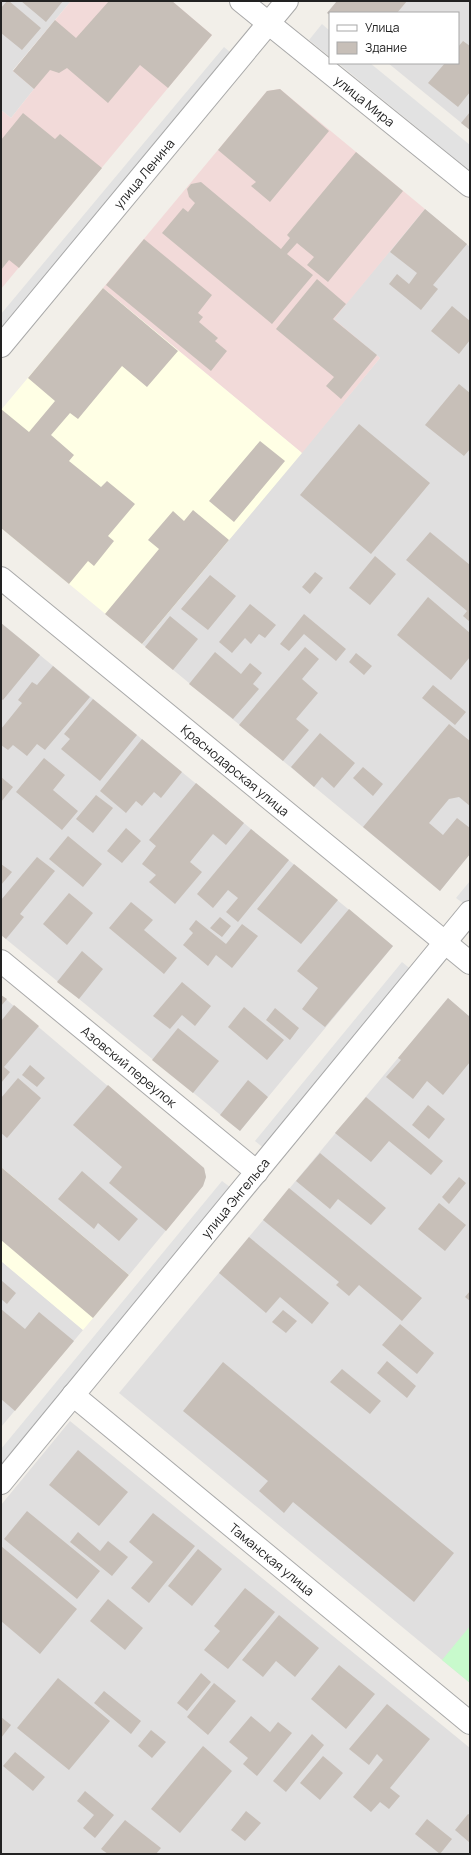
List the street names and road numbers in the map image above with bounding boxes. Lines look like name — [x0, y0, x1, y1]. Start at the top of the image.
street label: улица Мира — [331, 71, 399, 131]
street label: улица Ленина — [110, 135, 178, 212]
street label: Краснодарская улица — [177, 720, 293, 820]
street label: Азовский переулок — [77, 1022, 181, 1112]
street label: улица Энгельса — [197, 1154, 273, 1242]
street label: Таманская улица — [226, 1519, 318, 1600]

